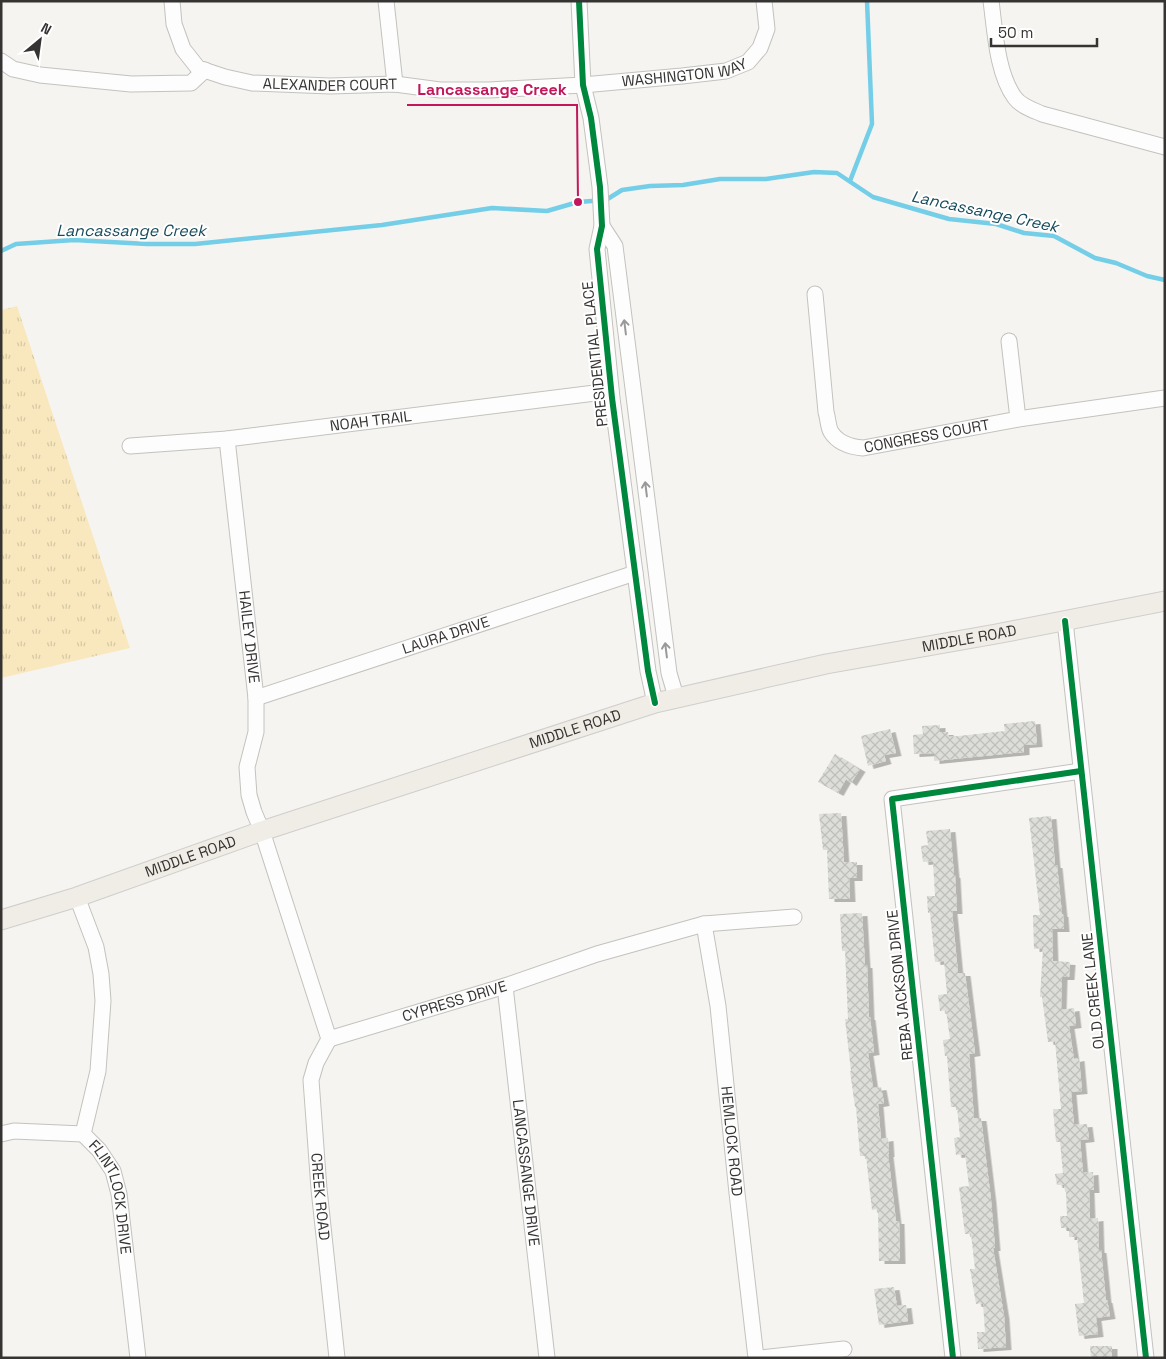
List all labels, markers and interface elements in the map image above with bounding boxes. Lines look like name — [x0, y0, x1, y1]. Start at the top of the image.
north arrow — [15, 15, 65, 65]
scale bar — [991, 15, 1097, 47]
text: N — [38, 18, 55, 39]
text: 50 m — [998, 23, 1033, 42]
street label: WASHINGTON WAY — [621, 53, 750, 90]
street label: ALEXANDER COURT — [262, 73, 398, 95]
callout: Lancassange Creek — [407, 74, 577, 105]
text: Lancassange Creek — [417, 79, 567, 100]
water label: Lancassange Creek — [910, 186, 1063, 238]
water label: Lancassange Creek — [56, 220, 208, 241]
street label: PRESIDENTIAL PLACE — [577, 280, 612, 428]
one-way arrow — [620, 320, 630, 336]
street label: NOAH TRAIL — [329, 406, 413, 435]
street label: CONGRESS COURT — [862, 414, 991, 457]
one-way arrow — [641, 481, 651, 497]
street label: HAILEY DRIVE — [235, 589, 264, 684]
street label: LAURA DRIVE — [400, 612, 492, 658]
street label: MIDDLE ROAD — [920, 620, 1018, 656]
one-way arrow — [661, 642, 671, 658]
street label: MIDDLE ROAD — [527, 705, 623, 752]
street label: MIDDLE ROAD — [142, 831, 239, 881]
street label: REBA JACKSON DRIVE — [882, 909, 917, 1061]
street label: OLD CREEK LANE — [1077, 932, 1108, 1050]
street label: CYPRESS DRIVE — [400, 976, 509, 1026]
street label: HEMLOCK ROAD — [717, 1085, 747, 1197]
street label: LANCASSANGE DRIVE — [509, 1098, 544, 1247]
street label: FLINTLOCK DRIVE — [85, 1135, 136, 1255]
street label: CREEK ROAD — [307, 1152, 334, 1241]

